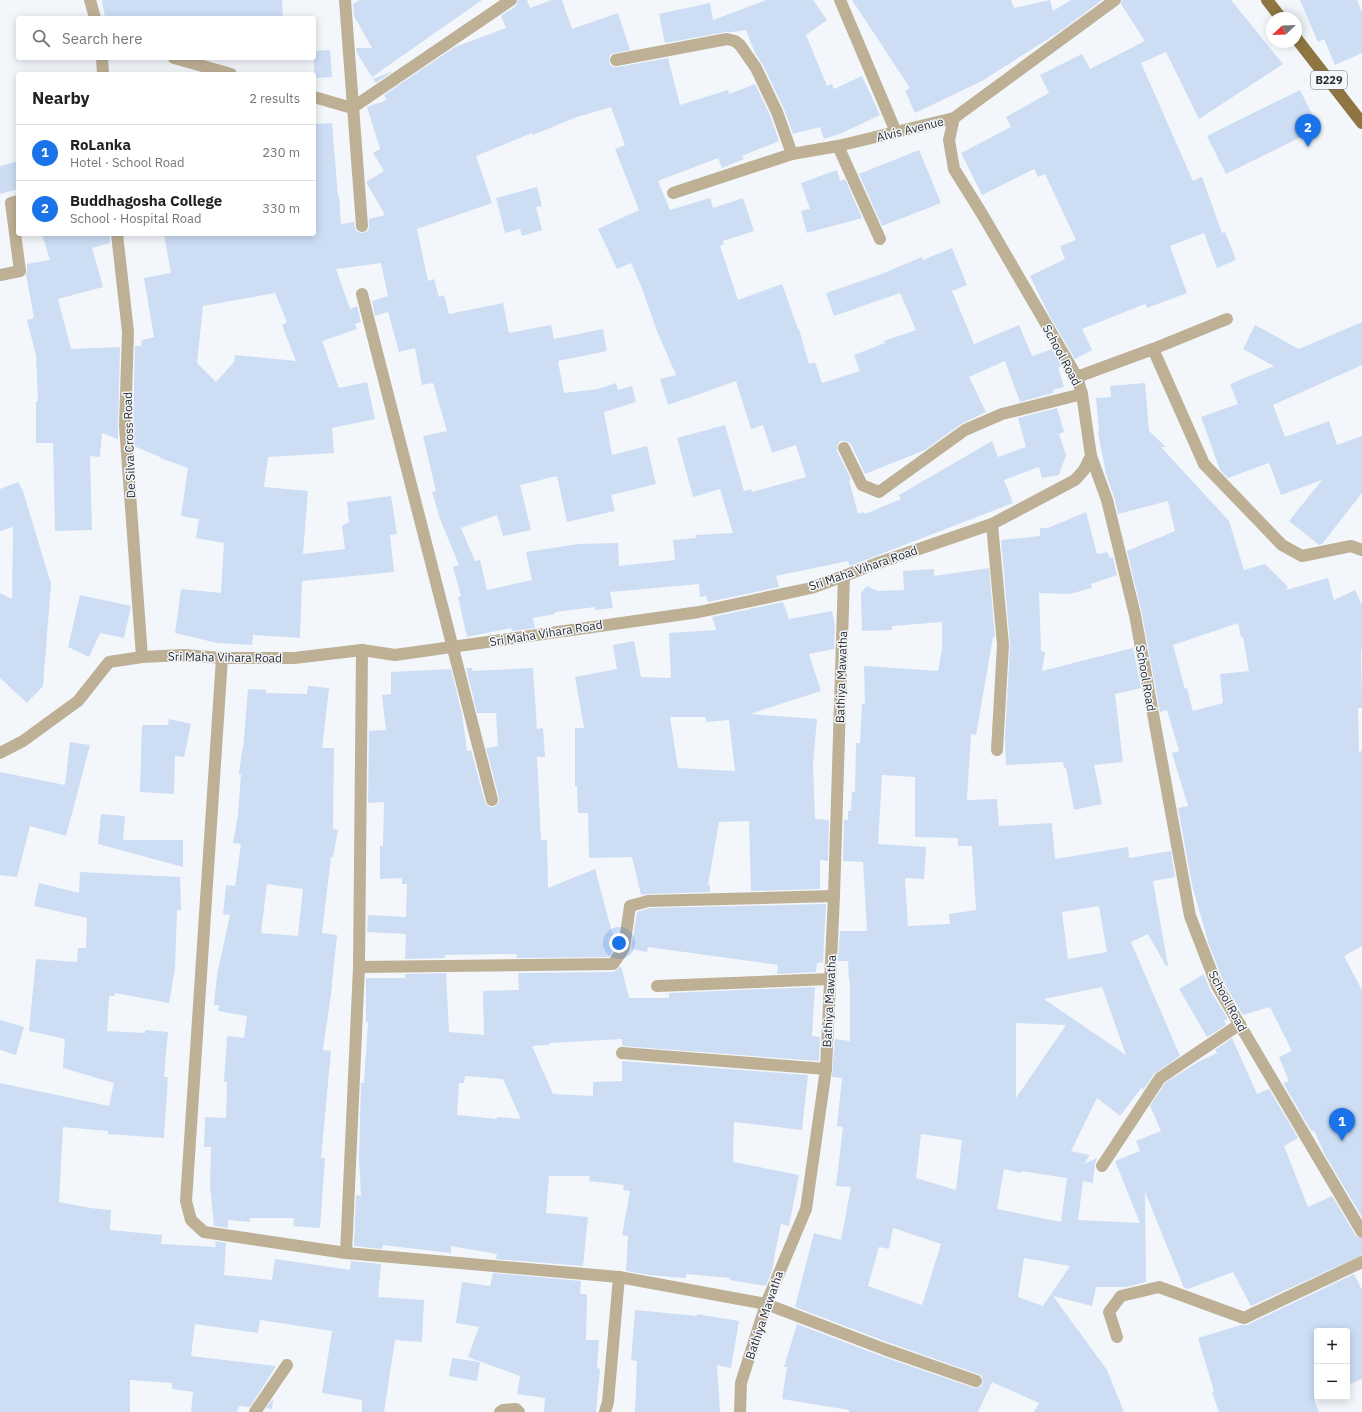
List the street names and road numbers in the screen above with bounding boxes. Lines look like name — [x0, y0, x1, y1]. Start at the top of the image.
road number: B229 — [1311, 71, 1347, 89]
street label: Alvis Avenue — [875, 113, 945, 145]
street label: School Road — [1040, 322, 1084, 388]
street label: De Silva Cross Road — [120, 392, 138, 498]
street label: Sri Maha Vihara Road — [807, 542, 919, 594]
street label: Sri Maha Vihara Road — [488, 617, 604, 649]
street label: Bathiya Mawatha — [832, 630, 850, 723]
street label: School Road — [1133, 644, 1159, 712]
street label: Sri Maha Vihara Road — [168, 649, 282, 665]
street label: Bathiya Mawatha — [819, 954, 839, 1048]
street label: School Road — [1206, 968, 1250, 1034]
street label: Bathiya Mawatha — [742, 1268, 786, 1361]

